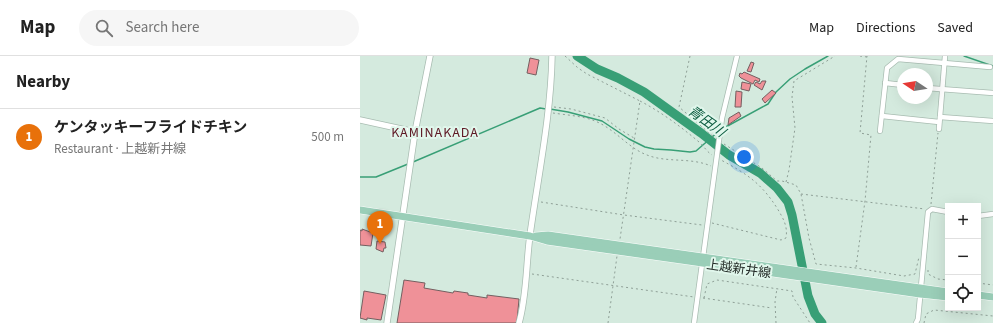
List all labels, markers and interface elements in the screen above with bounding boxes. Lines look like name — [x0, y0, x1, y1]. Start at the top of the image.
search box — [79, 10, 359, 46]
text: Map — [20, 14, 55, 41]
icon: search — [93, 17, 115, 39]
text: Search here — [125, 17, 199, 38]
text: Map — [809, 18, 834, 38]
text: Directions — [856, 18, 915, 38]
text: Saved — [937, 18, 973, 38]
north arrow — [897, 68, 933, 104]
text: Nearby — [16, 70, 70, 94]
water label: 青田川 — [684, 101, 731, 143]
text: ケンタッキーフライドチキン — [54, 117, 247, 138]
district label: KAMINAKADA — [391, 123, 479, 143]
text: 1 — [26, 128, 32, 146]
text: 500 m — [311, 128, 344, 146]
text: Restaurant · 上越新井線 — [54, 140, 186, 158]
your location — [734, 147, 754, 167]
map controls — [945, 203, 981, 311]
button: + — [945, 203, 981, 239]
pin: 1 — [367, 211, 393, 244]
button: − — [945, 239, 981, 275]
street label: 上越新井線 — [705, 256, 772, 282]
button: locate — [945, 275, 981, 311]

